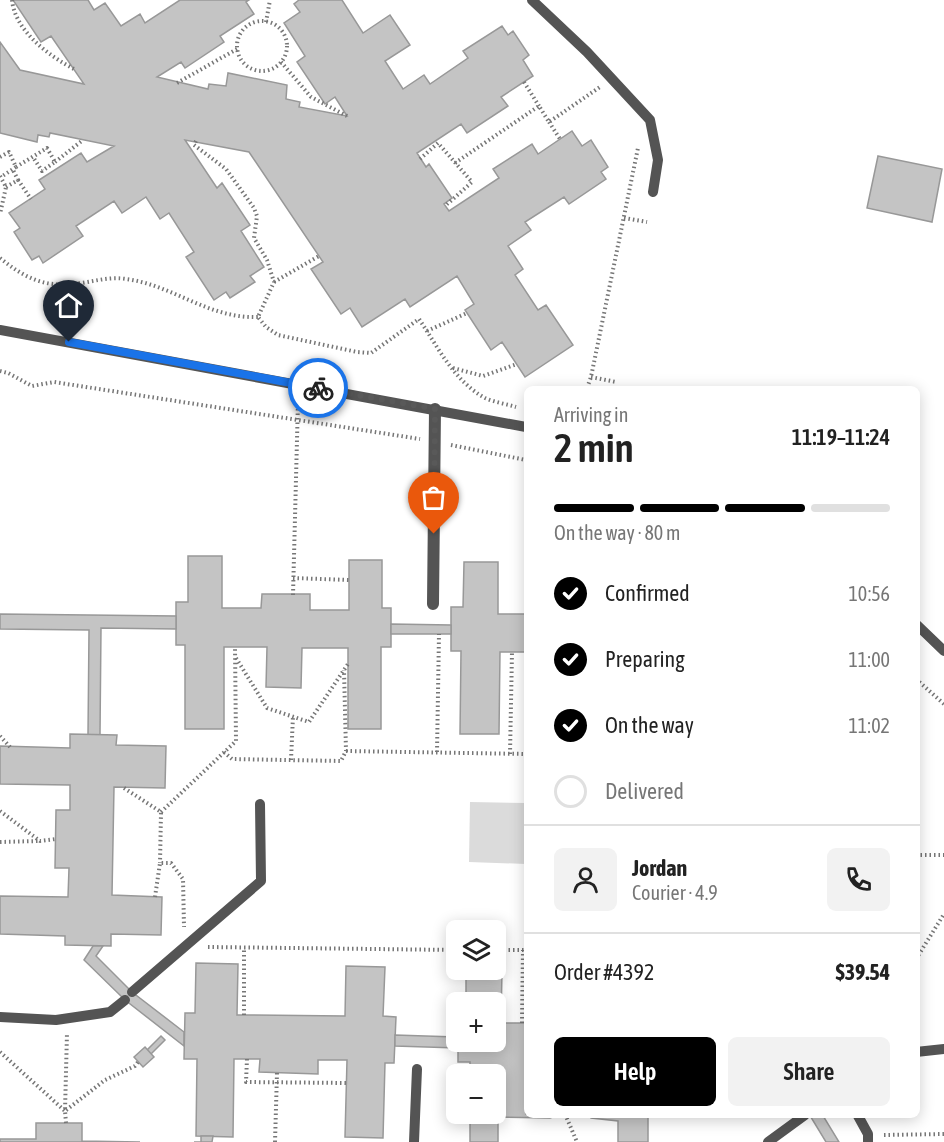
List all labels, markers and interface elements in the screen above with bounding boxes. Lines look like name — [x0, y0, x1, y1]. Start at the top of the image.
pin — [43, 280, 94, 342]
icon: home — [52, 289, 85, 322]
courier — [288, 358, 348, 418]
icon: bike — [302, 372, 335, 405]
text: Arriving in — [554, 403, 628, 426]
text: 11:19–11:24 — [792, 424, 890, 450]
text: 2 min — [554, 426, 634, 470]
pin — [408, 472, 459, 534]
icon: bag — [417, 481, 450, 514]
text: On the way · 80 m — [554, 521, 680, 544]
icon: check — [554, 577, 587, 610]
text: Confirmed — [605, 580, 690, 606]
text: 10:56 — [848, 582, 890, 605]
icon: check — [554, 643, 587, 676]
text: Preparing — [605, 646, 685, 672]
text: 11:00 — [848, 648, 890, 671]
icon: check — [554, 709, 587, 742]
text: On the way — [605, 712, 694, 738]
text: 11:02 — [848, 714, 890, 737]
text: Delivered — [605, 778, 684, 804]
button: person — [554, 848, 617, 911]
button: phone — [827, 848, 890, 911]
text: Jordan — [632, 855, 687, 881]
text: Courier · 4.9 — [632, 881, 718, 904]
map controls — [446, 920, 506, 1124]
button: layers — [446, 920, 506, 980]
text: Order #4392 — [554, 959, 654, 985]
text: $39.54 — [835, 959, 890, 985]
button: + — [446, 992, 506, 1052]
button: Help — [554, 1037, 716, 1106]
button: Share — [728, 1037, 890, 1106]
button: − — [446, 1064, 506, 1124]

